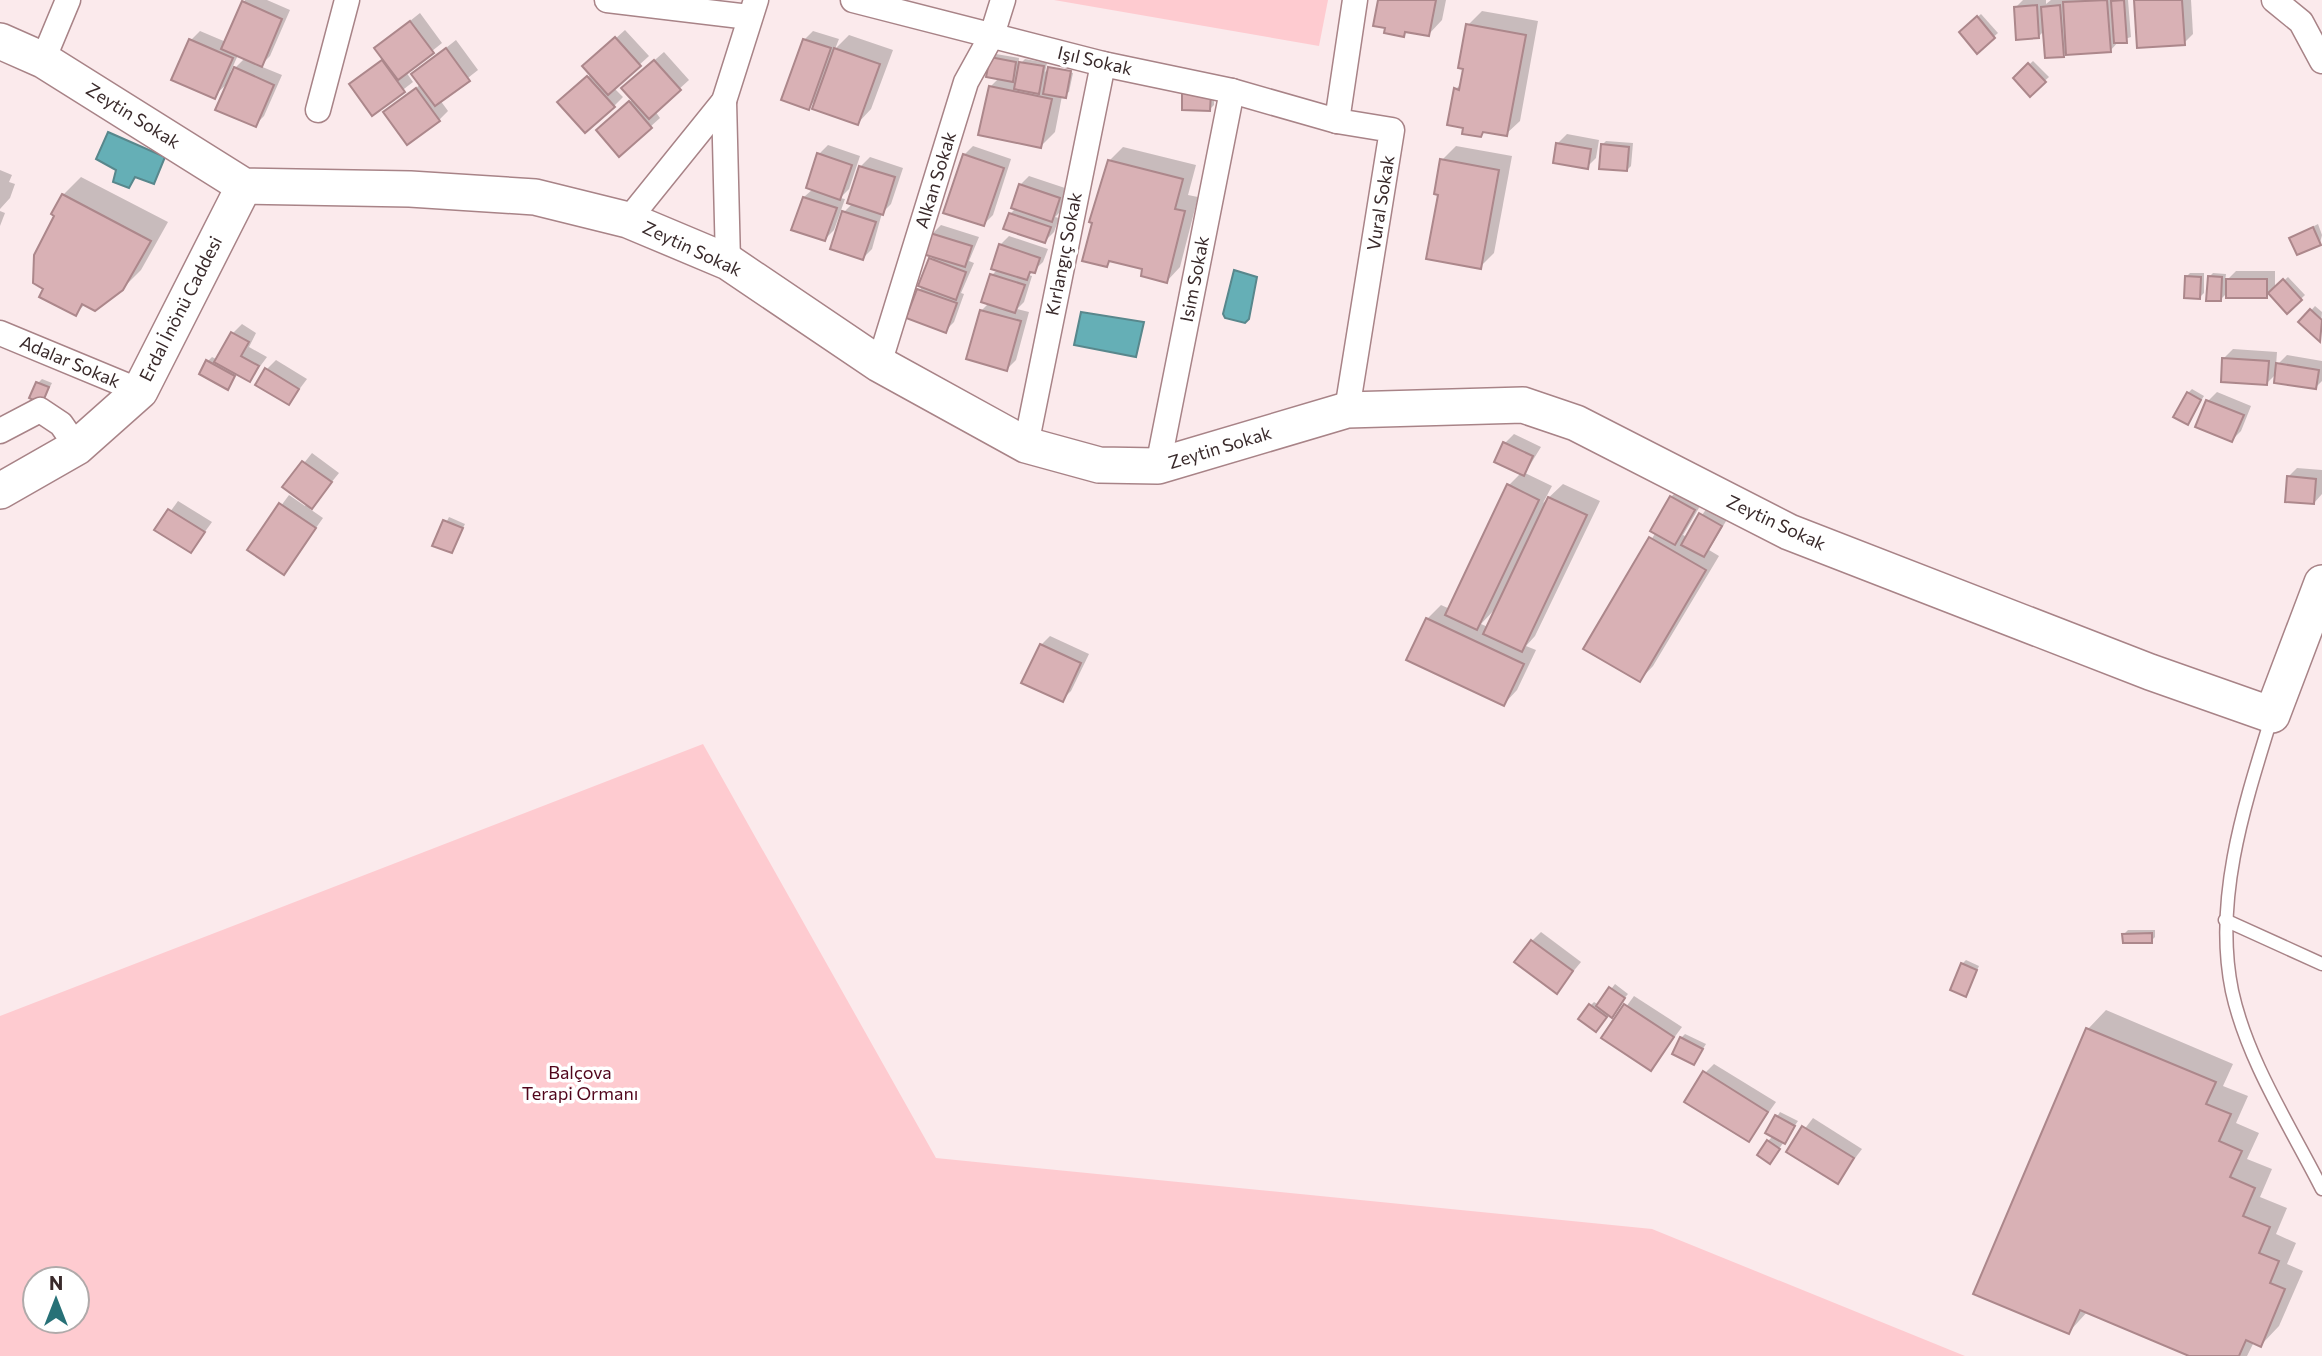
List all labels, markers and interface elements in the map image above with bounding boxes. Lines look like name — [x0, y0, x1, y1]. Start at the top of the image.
street label: Işıl Sokak — [1056, 41, 1135, 79]
street label: Zeytin Sokak — [82, 78, 185, 153]
street label: Alkan Sokak — [910, 128, 960, 231]
street label: Vural Sokak — [1362, 153, 1398, 252]
street label: Kırlangıç Sokak — [1040, 190, 1086, 317]
street label: Zeytin Sokak — [639, 216, 746, 281]
street label: Erdal İnönü Caddesi — [134, 232, 226, 385]
street label: Isim Sokak — [1175, 234, 1213, 324]
street label: Adalar Sokak — [17, 330, 124, 392]
street label: Zeytin Sokak — [1165, 421, 1274, 473]
street label: Zeytin Sokak — [1723, 490, 1830, 555]
park label: Balçova Terapi Ormanı — [522, 1061, 638, 1104]
north arrow — [21, 1265, 91, 1335]
text: N — [49, 1271, 63, 1294]

